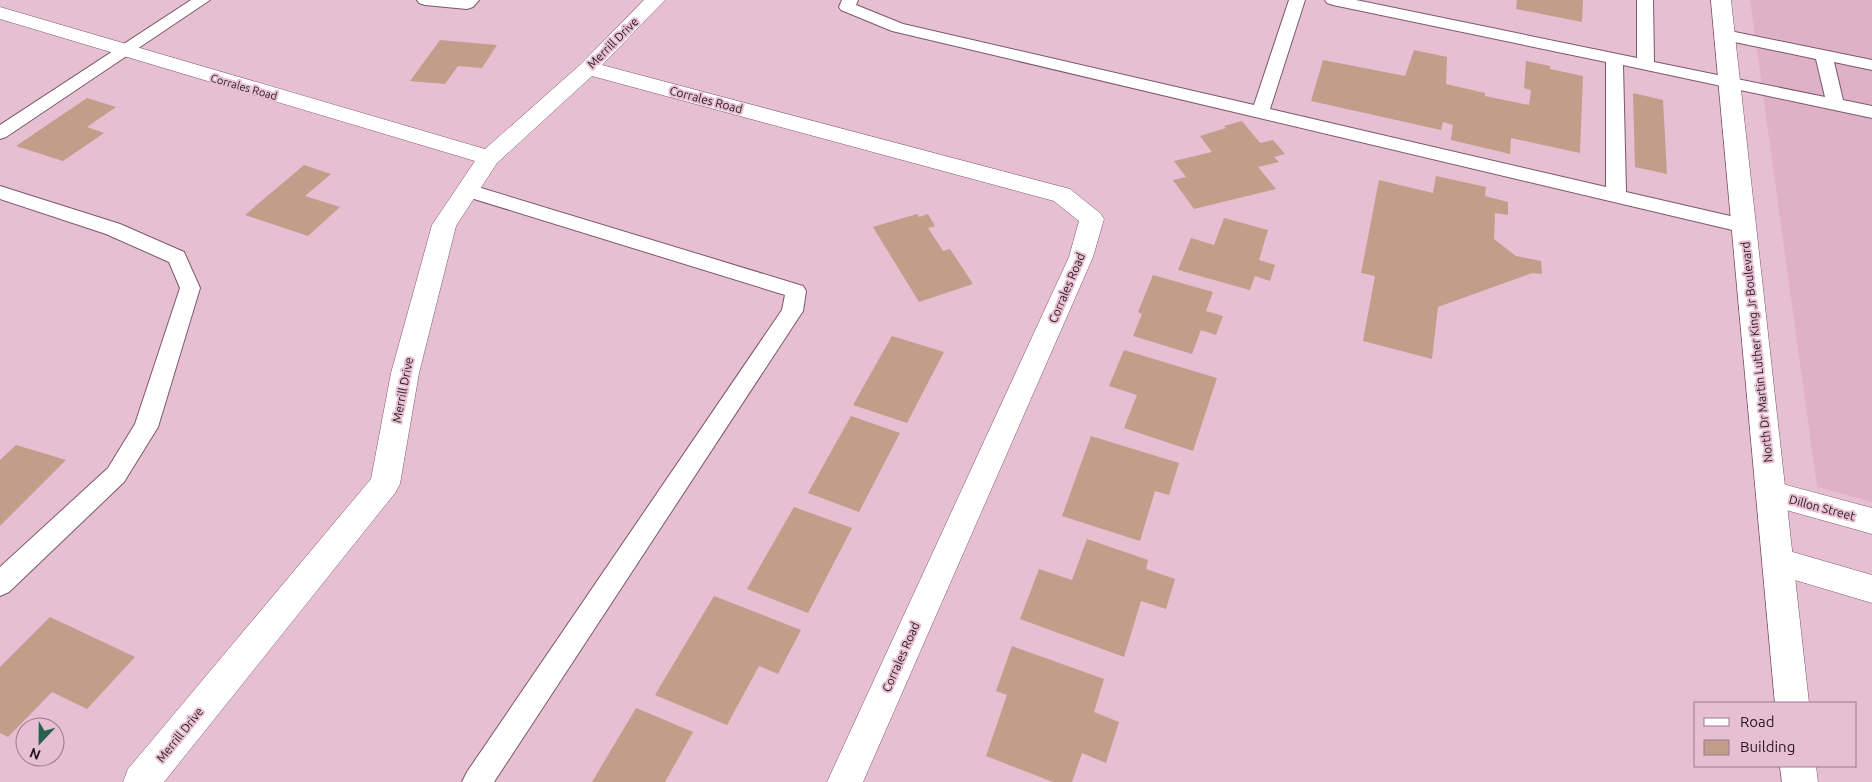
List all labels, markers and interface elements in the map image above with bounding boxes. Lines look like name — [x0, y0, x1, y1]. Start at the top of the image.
street label: Merrill Drive — [585, 15, 641, 71]
street label: Corrales Road — [209, 72, 279, 102]
street label: Corrales Road — [668, 84, 744, 116]
street label: North Dr Martin Luther King Jr Boulevard — [1738, 241, 1775, 463]
street label: Corrales Road — [1046, 251, 1087, 325]
street label: Merrill Drive — [390, 356, 415, 424]
street label: Dillon Street — [1788, 492, 1857, 523]
street label: Corrales Road — [879, 620, 922, 694]
legend — [1694, 702, 1857, 767]
street label: Merrill Drive — [154, 705, 206, 765]
text: Road — [1740, 713, 1775, 730]
north arrow — [15, 717, 65, 767]
text: Building — [1740, 738, 1795, 755]
text: N — [27, 745, 43, 763]

